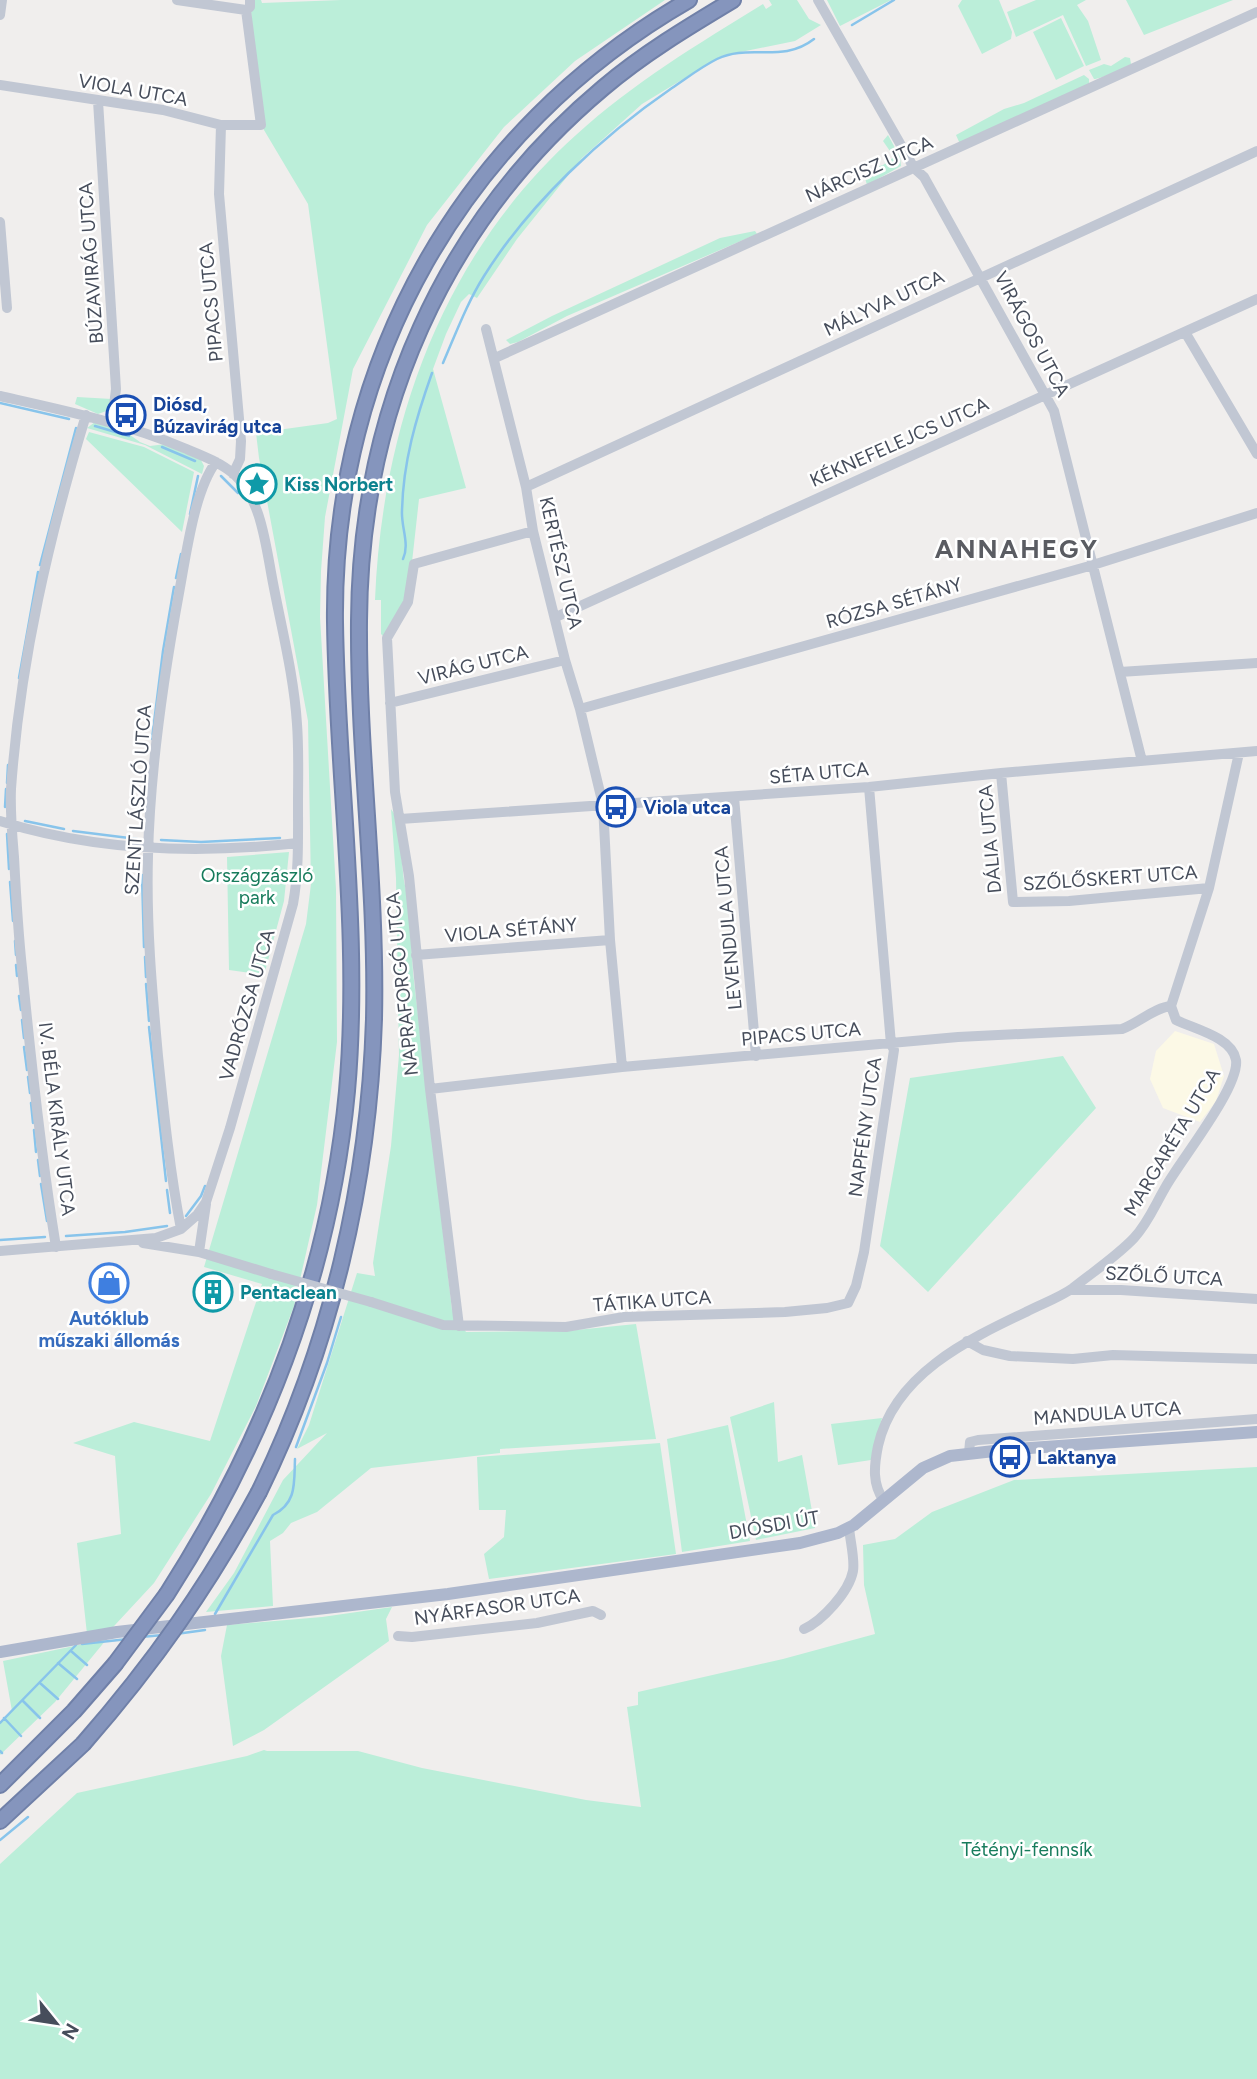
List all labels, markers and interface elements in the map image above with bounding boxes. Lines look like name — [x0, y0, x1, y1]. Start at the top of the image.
street label: VIOLA UTCA — [76, 69, 190, 111]
street label: NÁRCISZ UTCA — [802, 131, 936, 207]
street label: BÚZAVIRÁG UTCA — [74, 181, 108, 344]
street label: PIPACS UTCA — [194, 241, 228, 363]
street label: MÁLYVA UTCA — [820, 265, 948, 341]
street label: VIRÁGOS UTCA — [989, 267, 1075, 401]
street label: KÉKNEFELEJCS UTCA — [806, 392, 992, 492]
place label: Diósd, Búzavirág utca — [153, 393, 282, 438]
bus stop icon: Diósd, Búzavirág utca — [105, 394, 147, 436]
place icon: Kiss Norbert — [236, 463, 278, 505]
place label: Kiss Norbert — [284, 473, 394, 496]
street label: KERTÉSZ UTCA — [535, 495, 587, 632]
district label: ANNAHEGY — [935, 533, 1099, 565]
street label: RÓZSA SÉTÁNY — [823, 572, 965, 633]
street label: VIRÁG UTCA — [416, 640, 531, 690]
street label: SZENT LÁSZLÓ UTCA — [120, 704, 156, 896]
street label: SÉTA UTCA — [768, 757, 870, 789]
street label: DÁLIA UTCA — [974, 784, 1006, 894]
bus stop icon: Viola utca — [595, 786, 637, 828]
place label: Viola utca — [643, 796, 731, 819]
street label: LEVENDULA UTCA — [709, 845, 747, 1011]
street label: SZŐLŐSKERT UTCA — [1022, 860, 1198, 896]
park label: Országzászló park — [201, 864, 313, 909]
street label: NAPRAFORGÓ UTCA — [381, 891, 423, 1077]
street label: VIOLA SÉTÁNY — [444, 913, 579, 947]
street label: VADRÓZSA UTCA — [214, 926, 280, 1083]
street label: PIPACS UTCA — [740, 1017, 862, 1051]
street label: IV. BÉLA KIRÁLY UTCA — [34, 1021, 80, 1217]
street label: NAPFÉNY UTCA — [844, 1055, 886, 1199]
street label: MARGARÉTA UTCA — [1119, 1064, 1225, 1220]
street label: SZŐLŐ UTCA — [1104, 1261, 1224, 1291]
shop icon: Autóklub műszaki állomás — [88, 1262, 130, 1304]
building icon: Pentaclean — [192, 1271, 234, 1313]
place label: Pentaclean — [240, 1281, 337, 1304]
street label: TÁTIKA UTCA — [592, 1285, 712, 1317]
place label: Autóklub műszaki állomás — [39, 1307, 180, 1352]
street label: MANDULA UTCA — [1032, 1396, 1182, 1430]
bus stop icon: Laktanya — [989, 1436, 1031, 1478]
place label: Laktanya — [1037, 1446, 1116, 1469]
street label: DIÓSDI ÚT — [727, 1506, 821, 1544]
street label: NYÁRFASOR UTCA — [412, 1584, 582, 1630]
park label: Tétényi-fennsík — [961, 1838, 1093, 1861]
north arrow — [21, 1988, 91, 2058]
text: N — [57, 2019, 84, 2043]

